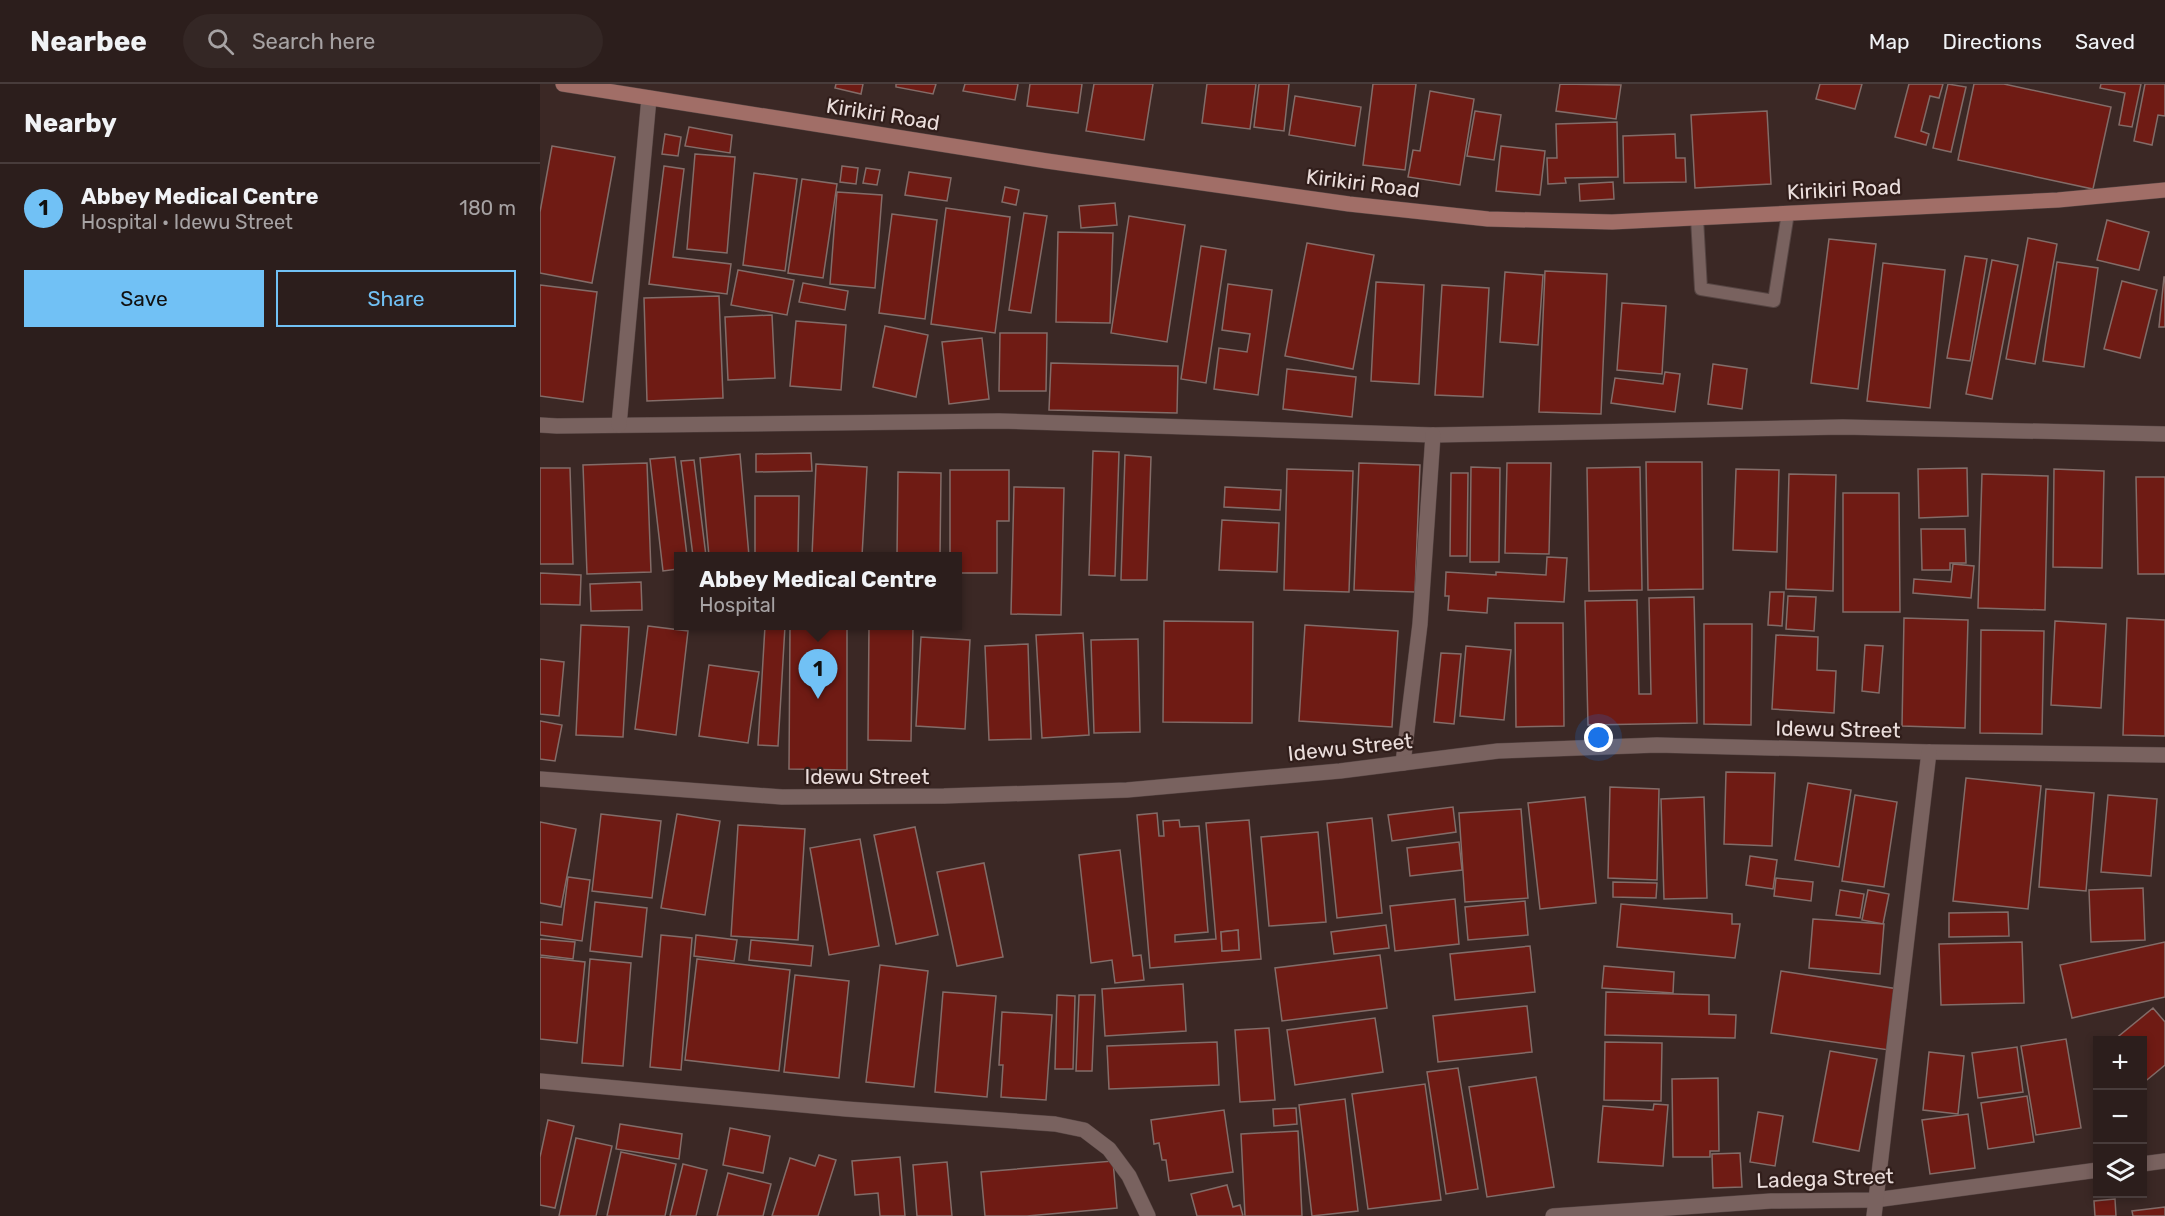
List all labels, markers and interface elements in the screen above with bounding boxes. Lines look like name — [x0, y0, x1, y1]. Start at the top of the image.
search box — [183, 14, 603, 68]
text: Nearbee — [30, 25, 147, 58]
icon: search — [204, 25, 237, 58]
text: Search here — [252, 28, 375, 55]
text: Map — [1869, 29, 1910, 54]
text: Directions — [1943, 29, 2042, 54]
text: Saved — [2075, 29, 2135, 54]
street label: Kirikiri Road — [824, 93, 942, 135]
text: Nearby — [24, 108, 117, 139]
street label: Kirikiri Road — [1305, 164, 1421, 202]
street label: Kirikiri Road — [1786, 174, 1902, 204]
text: Abbey Medical Centre — [81, 183, 319, 210]
text: 1 — [39, 196, 48, 220]
text: 180 m — [459, 196, 516, 220]
text: Hospital · Idewu Street — [81, 210, 293, 234]
button: Save — [24, 270, 264, 327]
button: Share — [276, 270, 516, 327]
popup — [674, 552, 962, 630]
text: Abbey Medical Centre — [699, 566, 937, 593]
text: Hospital — [699, 593, 776, 617]
pin: 1 — [798, 650, 838, 699]
street label: Idewu Street — [1775, 715, 1901, 743]
your location — [1584, 723, 1613, 752]
street label: Idewu Street — [1287, 728, 1413, 766]
street label: Idewu Street — [804, 764, 930, 789]
map controls — [2093, 1036, 2147, 1198]
button: + — [2093, 1036, 2147, 1090]
button: − — [2093, 1090, 2147, 1144]
button: layers — [2093, 1144, 2147, 1198]
street label: Ladega Street — [1756, 1163, 1894, 1193]

